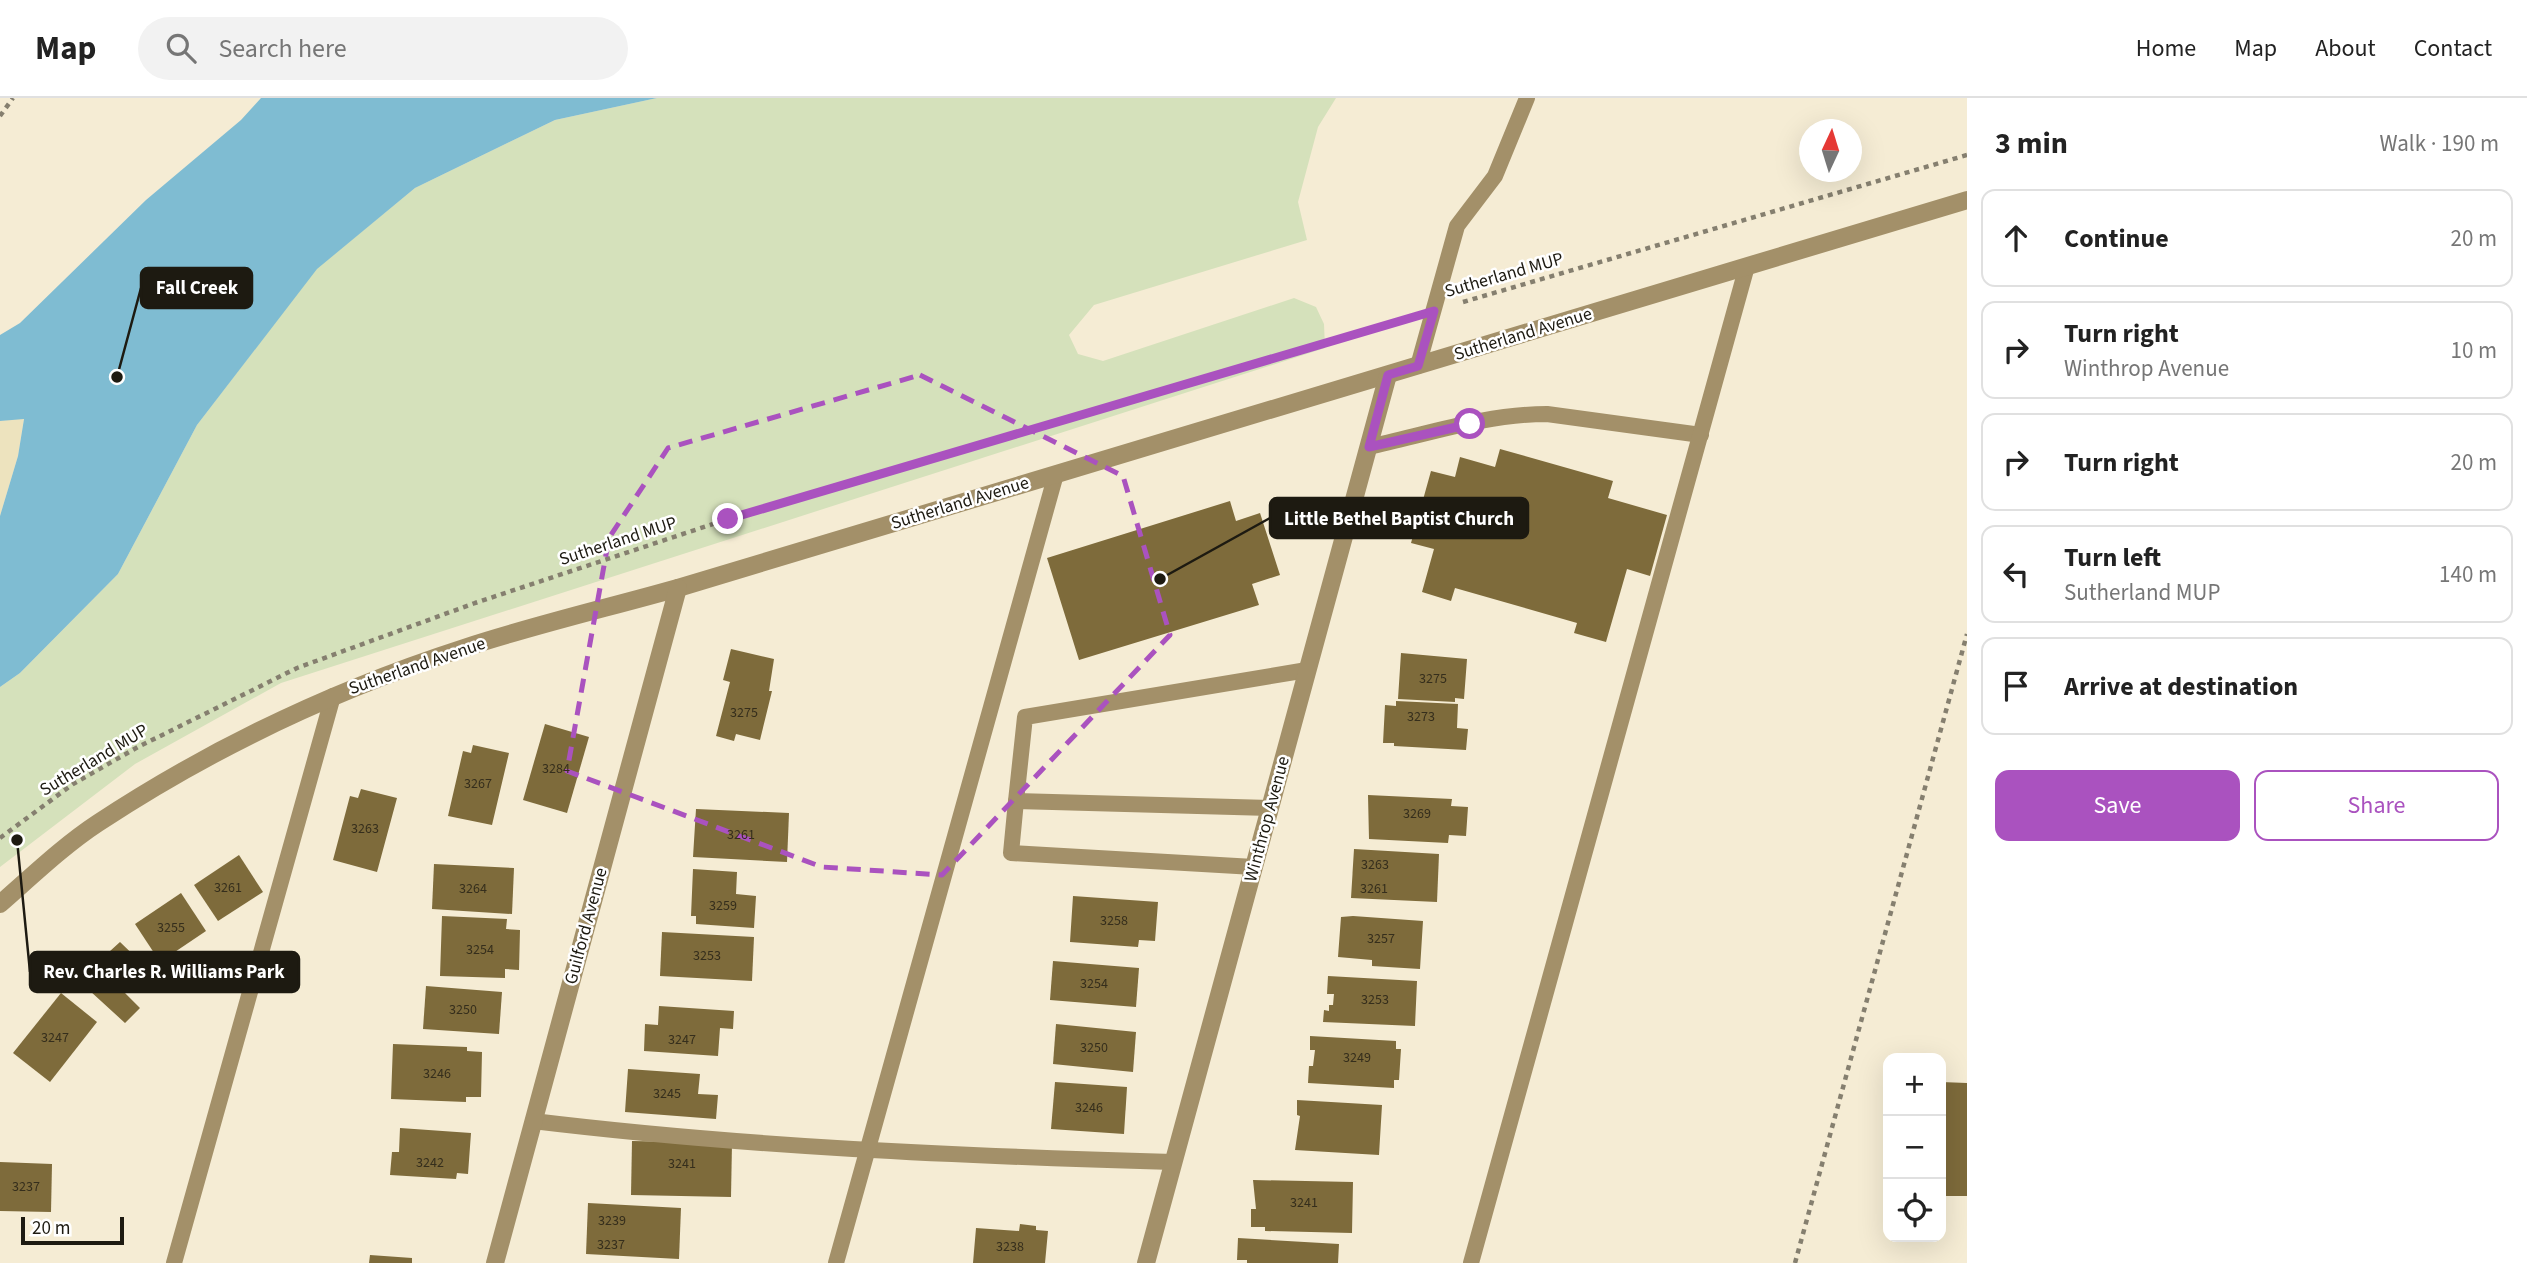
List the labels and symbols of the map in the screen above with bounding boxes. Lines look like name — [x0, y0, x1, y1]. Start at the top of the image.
north arrow — [1799, 119, 1862, 182]
street label: Sutherland MUP — [1442, 246, 1566, 304]
callout: Fall Creek — [141, 268, 252, 308]
text: Fall Creek — [156, 275, 239, 302]
street label: Sutherland Avenue — [1451, 301, 1595, 367]
route start — [1454, 408, 1485, 439]
street label: Sutherland Avenue — [888, 470, 1032, 536]
callout: Little Bethel Baptist Church — [1270, 498, 1528, 538]
route end — [712, 503, 743, 534]
text: Little Bethel Baptist Church — [1284, 506, 1514, 533]
street label: Sutherland MUP — [556, 510, 680, 572]
street label: Sutherland Avenue — [345, 631, 489, 701]
house number: 3275 — [1419, 669, 1447, 689]
house number: 3275 — [730, 703, 758, 723]
house number: 3273 — [1407, 707, 1435, 727]
street label: Sutherland MUP — [35, 718, 153, 802]
street label: Winthrop Avenue — [1238, 753, 1296, 885]
house number: 3284 — [542, 759, 570, 779]
house number: 3267 — [464, 774, 492, 794]
house number: 3269 — [1403, 804, 1431, 824]
house number: 3263 — [351, 819, 379, 839]
house number: 3261 — [727, 825, 755, 845]
house number: 3263 — [1361, 855, 1389, 875]
street label: Guilford Avenue — [558, 865, 614, 987]
house number: 3261 — [214, 878, 242, 898]
house number: 3264 — [459, 879, 487, 899]
house number: 3261 — [1360, 879, 1388, 899]
house number: 3259 — [709, 896, 737, 916]
house number: 3258 — [1100, 911, 1128, 931]
house number: 3255 — [157, 918, 185, 938]
house number: 3257 — [1367, 929, 1395, 949]
house number: 3254 — [466, 940, 494, 960]
house number: 3253 — [693, 946, 721, 966]
callout: Rev. Charles R. Williams Park — [30, 952, 299, 992]
text: Rev. Charles R. Williams Park — [43, 959, 285, 986]
house number: 3254 — [1080, 974, 1108, 994]
house number: 3253 — [1361, 990, 1389, 1010]
house number: 3250 — [449, 1000, 477, 1020]
house number: 3247 — [41, 1028, 69, 1048]
house number: 3247 — [668, 1030, 696, 1050]
house number: 3250 — [1080, 1038, 1108, 1058]
house number: 3249 — [1343, 1048, 1371, 1068]
house number: 3246 — [423, 1064, 451, 1084]
house number: 3245 — [653, 1084, 681, 1104]
house number: 3246 — [1075, 1098, 1103, 1118]
house number: 3242 — [416, 1153, 444, 1173]
house number: 3241 — [668, 1154, 696, 1174]
house number: 3237 — [12, 1177, 40, 1197]
house number: 3241 — [1290, 1193, 1318, 1213]
house number: 3239 — [598, 1211, 626, 1231]
scale bar — [21, 1214, 124, 1246]
house number: 3237 — [597, 1235, 625, 1255]
house number: 3238 — [996, 1237, 1024, 1257]

